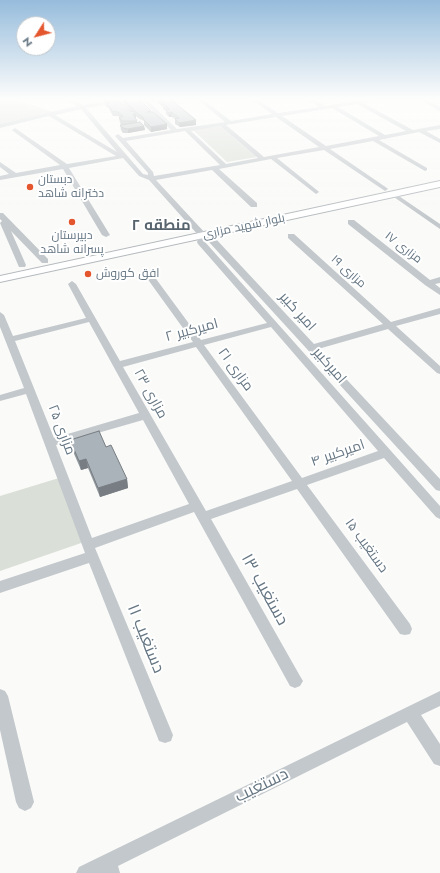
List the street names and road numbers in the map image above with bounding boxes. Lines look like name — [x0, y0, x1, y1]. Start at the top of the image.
street label: بلوار شهید مزاری — [202, 211, 286, 243]
street label: مزاری ۱۷ — [382, 229, 424, 267]
street label: مزاری ۱۹ — [328, 253, 368, 291]
street label: امیر کبیر — [275, 289, 319, 335]
street label: امیرکبیر ۲ — [164, 316, 220, 346]
street label: مزاری ۲۱ — [214, 345, 256, 395]
street label: امیرکبیر — [309, 345, 349, 387]
street label: مزاری ۲۳ — [130, 366, 170, 422]
street label: مزاری ۲۵ — [44, 403, 78, 457]
street label: امیرکبیر ۴ — [309, 437, 367, 471]
street label: دستغیب ۱۵ — [341, 516, 391, 576]
street label: دستغیب ۱۳ — [236, 551, 292, 629]
street label: دستغیب ۱۱ — [122, 602, 168, 676]
street label: دستغیب — [232, 764, 292, 808]

